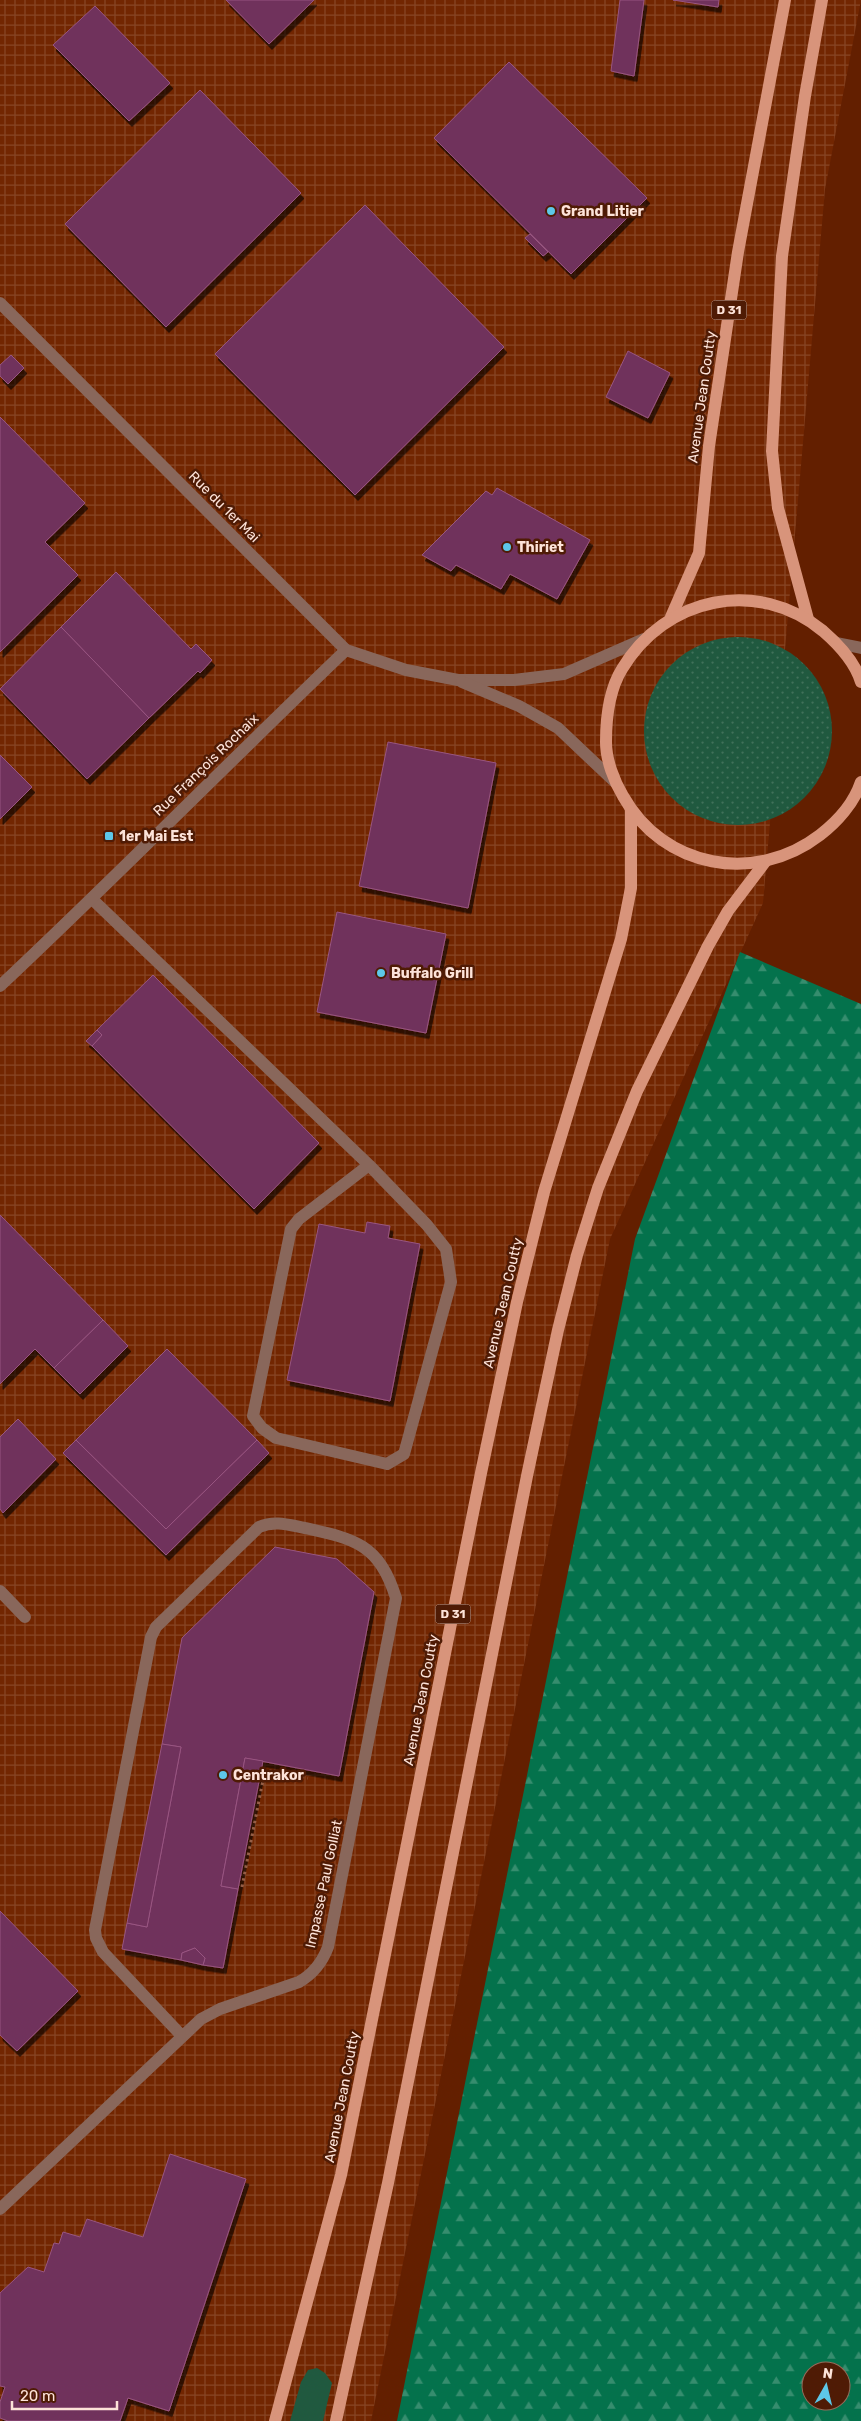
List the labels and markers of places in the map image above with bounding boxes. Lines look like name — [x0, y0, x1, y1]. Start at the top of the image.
place label: Grand Litier — [561, 203, 645, 220]
marker: Grand Litier — [545, 205, 557, 217]
place label: Thiriet — [517, 539, 564, 556]
marker: Thiriet — [501, 541, 513, 553]
place label: 1er Mai Est — [119, 828, 194, 845]
marker: 1er Mai Est — [103, 830, 115, 842]
place label: Buffalo Grill — [391, 965, 473, 982]
marker: Buffalo Grill — [375, 967, 387, 979]
place label: Centrakor — [233, 1767, 305, 1784]
marker: Centrakor — [217, 1769, 229, 1781]

